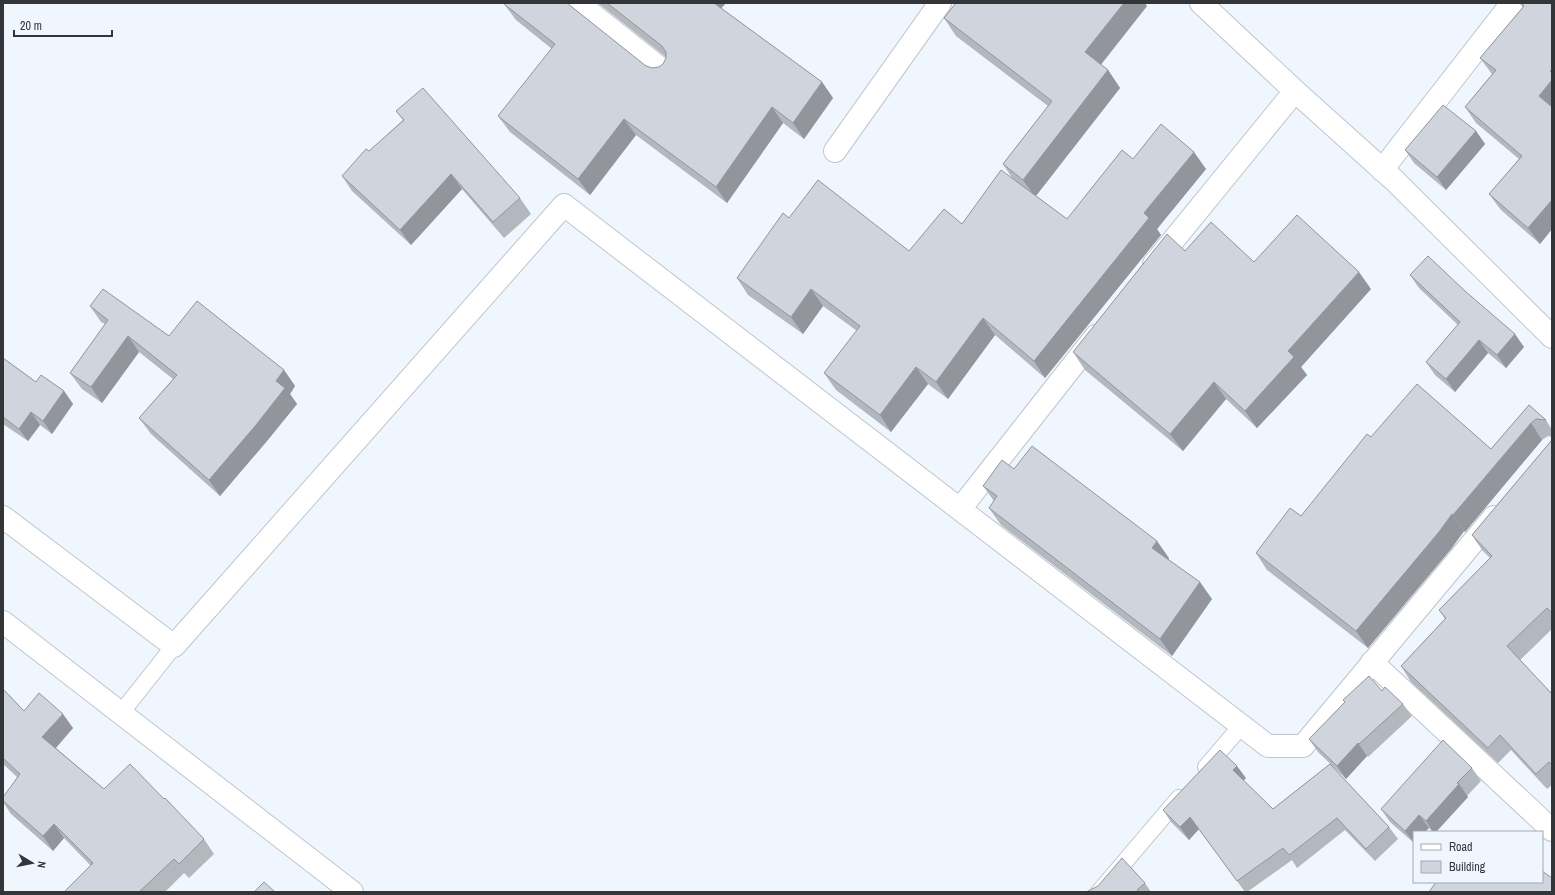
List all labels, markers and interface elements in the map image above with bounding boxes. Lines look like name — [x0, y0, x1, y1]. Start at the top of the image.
scale bar — [14, 12, 112, 38]
text: 20 m — [20, 18, 42, 34]
legend — [1413, 831, 1543, 883]
text: Road — [1449, 839, 1473, 855]
north arrow — [12, 843, 52, 883]
text: Building — [1449, 859, 1486, 875]
text: N — [34, 860, 49, 869]

